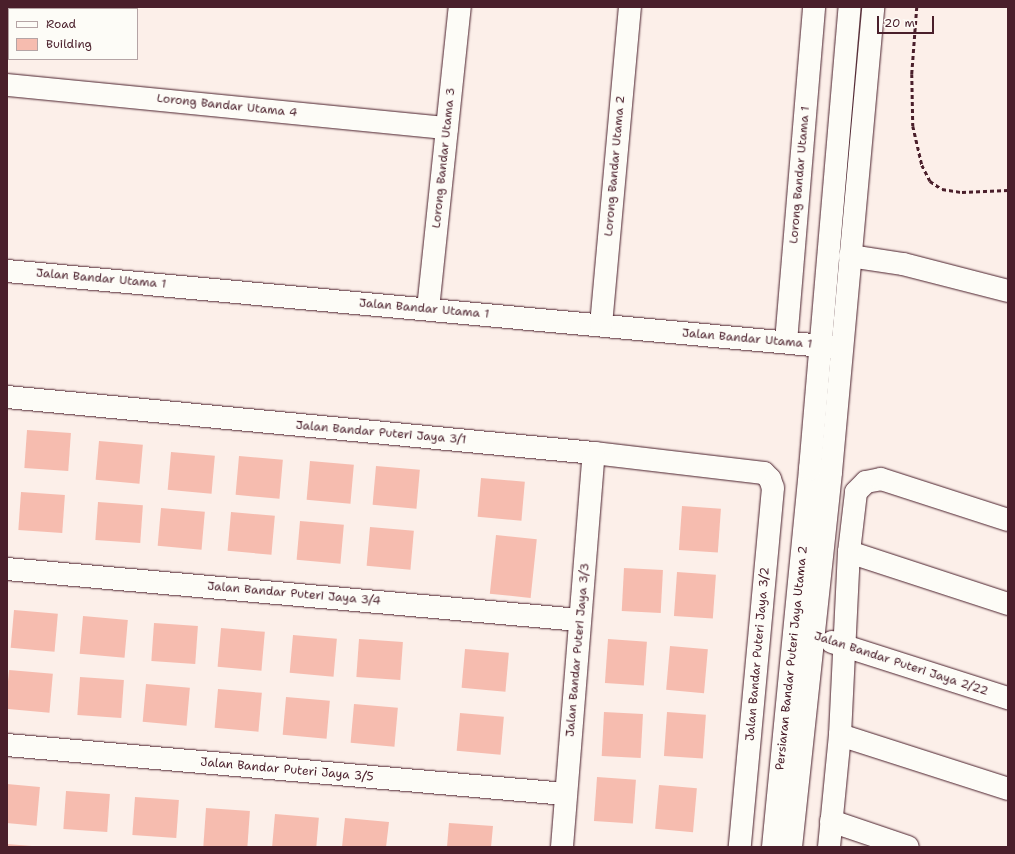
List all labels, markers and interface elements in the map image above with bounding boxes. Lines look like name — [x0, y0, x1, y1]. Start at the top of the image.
legend — [8, 8, 138, 60]
scale bar — [879, 8, 936, 34]
text: 20 m — [884, 15, 915, 31]
text: Road — [46, 16, 76, 32]
text: Building — [46, 36, 92, 52]
street label: Lorong Bandar Utama 3 — [429, 87, 459, 229]
street label: Lorong Bandar Utama 4 — [156, 91, 298, 121]
street label: Lorong Bandar Utama 2 — [602, 95, 628, 237]
street label: Lorong Bandar Utama 1 — [787, 106, 813, 244]
street label: Jalan Bandar Utama 1 — [35, 266, 167, 292]
street label: Jalan Bandar Utama 1 — [358, 296, 490, 322]
street label: Jalan Bandar Utama 1 — [681, 326, 813, 352]
street label: Jalan Bandar Puteri Jaya 3/1 — [295, 418, 467, 448]
street label: Persiaran Bandar Puteri Jaya Utama 2 — [773, 545, 811, 771]
street label: Jalan Bandar Puteri Jaya 3/3 — [563, 562, 593, 738]
street label: Jalan Bandar Puteri Jaya 3/2 — [743, 566, 773, 742]
street label: Jalan Bandar Puteri Jaya 3/4 — [207, 579, 381, 609]
street label: Jalan Bandar Puteri Jaya 2/22 — [812, 629, 990, 699]
street label: Jalan Bandar Puteri Jaya 3/5 — [200, 755, 374, 785]

